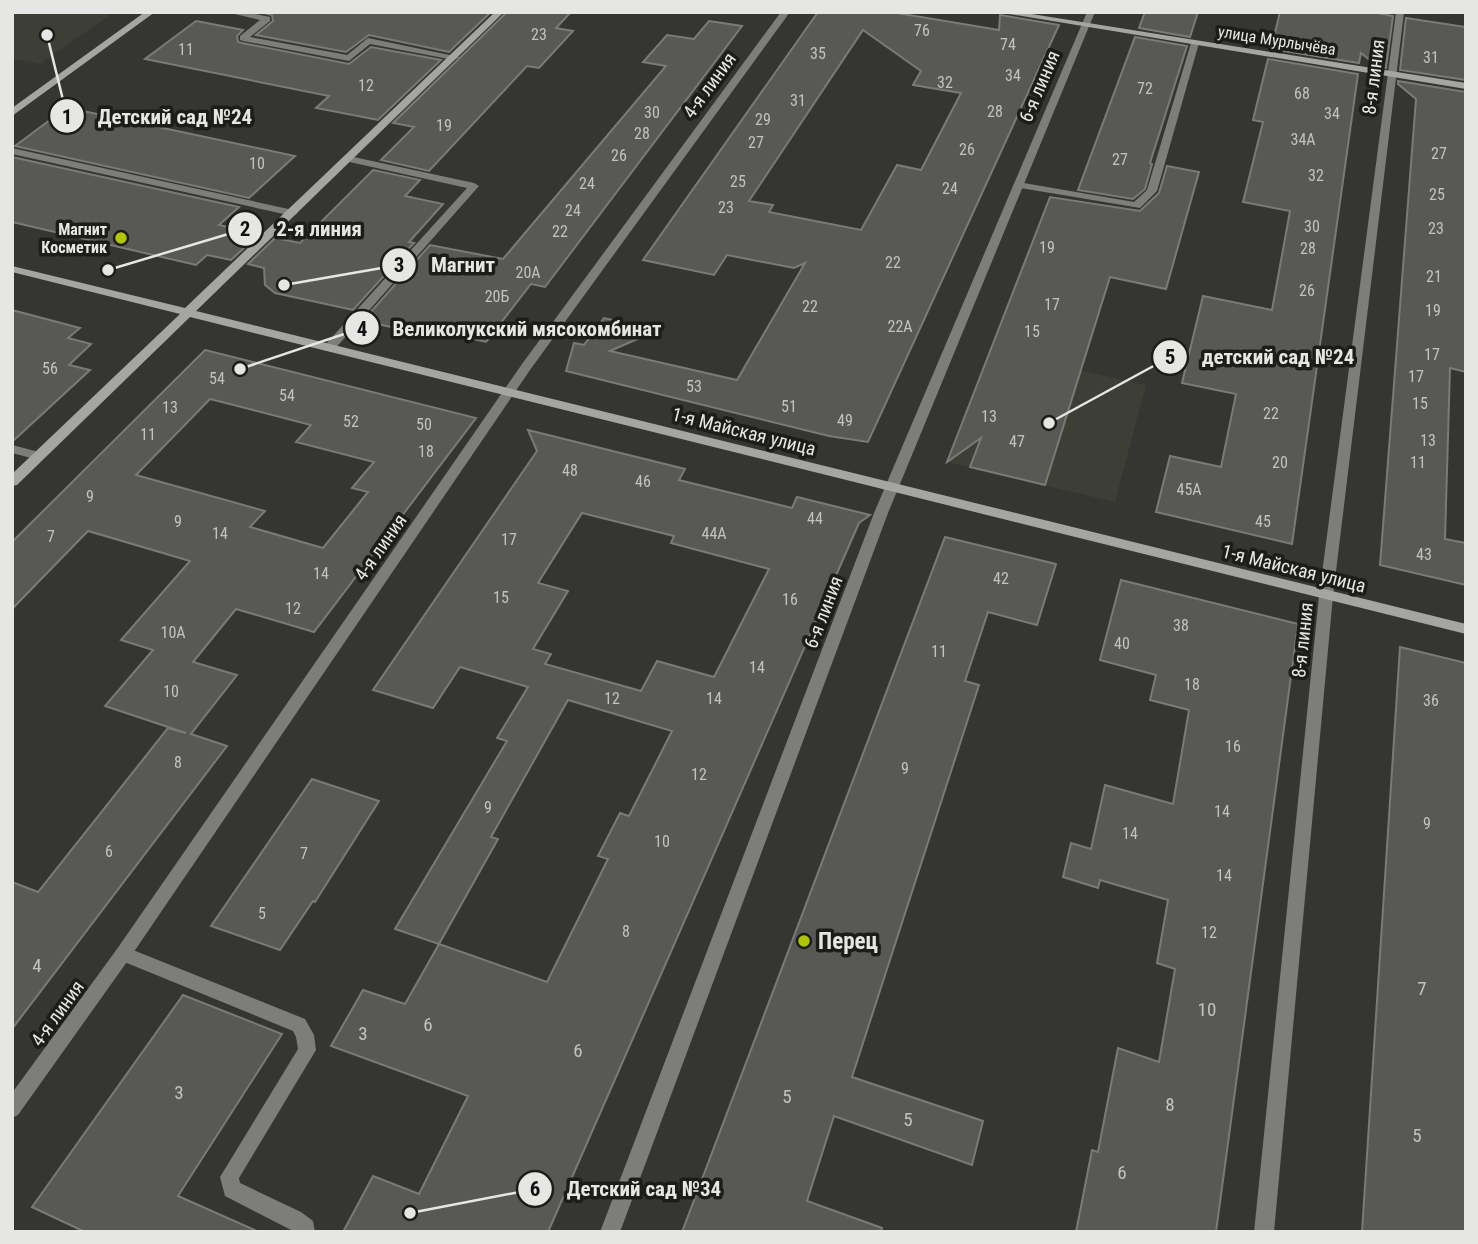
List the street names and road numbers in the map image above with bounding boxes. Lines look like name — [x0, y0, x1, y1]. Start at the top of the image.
street label: улица Мурлычёва — [1217, 22, 1337, 59]
street label: 8-я линия — [1357, 38, 1390, 116]
street label: 6-я линия — [1014, 47, 1065, 125]
street label: 4-я линия — [678, 48, 741, 123]
street label: 1-я Майская улица — [670, 403, 818, 460]
street label: 4-я линия — [349, 510, 411, 585]
street label: 1-я Майская улица — [1220, 540, 1368, 597]
street label: 6-я линия — [799, 573, 848, 652]
street label: 8-я линия — [1287, 601, 1318, 679]
street label: 4-я линия — [26, 976, 89, 1051]

